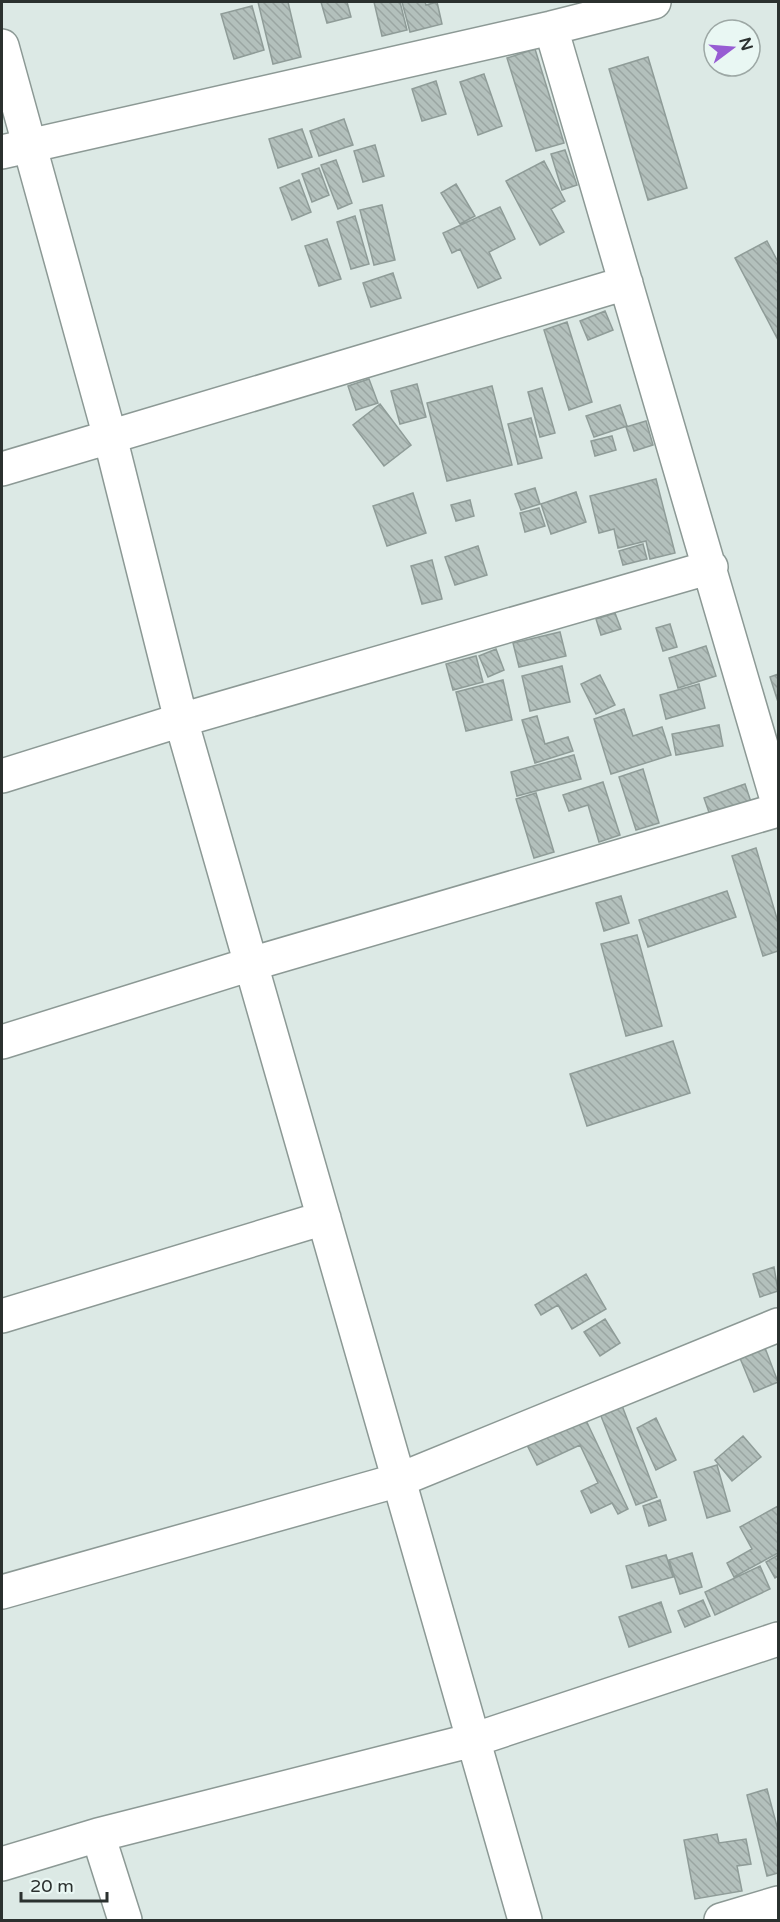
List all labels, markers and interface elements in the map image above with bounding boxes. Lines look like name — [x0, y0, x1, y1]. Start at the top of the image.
north arrow — [702, 18, 762, 78]
text: N — [734, 35, 757, 53]
scale bar — [21, 1865, 106, 1903]
text: 20 m — [30, 1875, 74, 1897]

